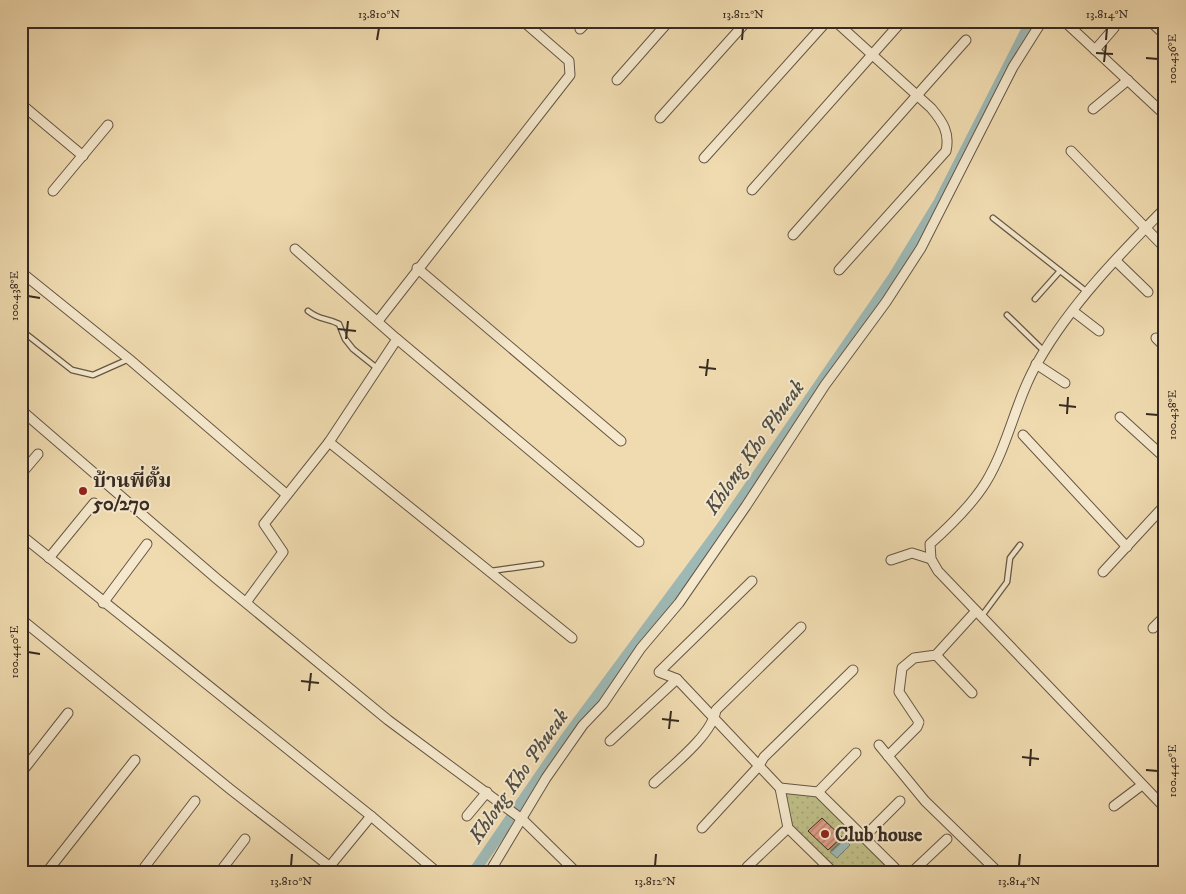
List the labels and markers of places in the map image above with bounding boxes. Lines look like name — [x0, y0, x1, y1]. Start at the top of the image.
place label: บ้านพี่ตั้ม 50/270 — [92, 465, 172, 517]
marker: บ้านพี่ตั้ม 50/270 — [77, 485, 89, 497]
place label: Club house — [835, 823, 923, 848]
marker: Club house — [819, 828, 831, 840]

